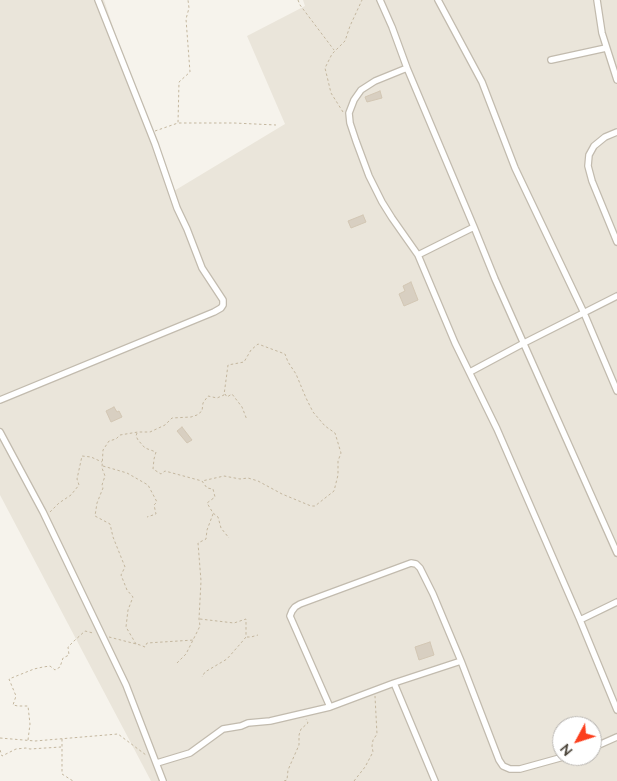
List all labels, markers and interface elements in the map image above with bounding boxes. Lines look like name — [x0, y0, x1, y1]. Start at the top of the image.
north arrow — [552, 716, 602, 766]
text: N — [556, 740, 577, 760]

